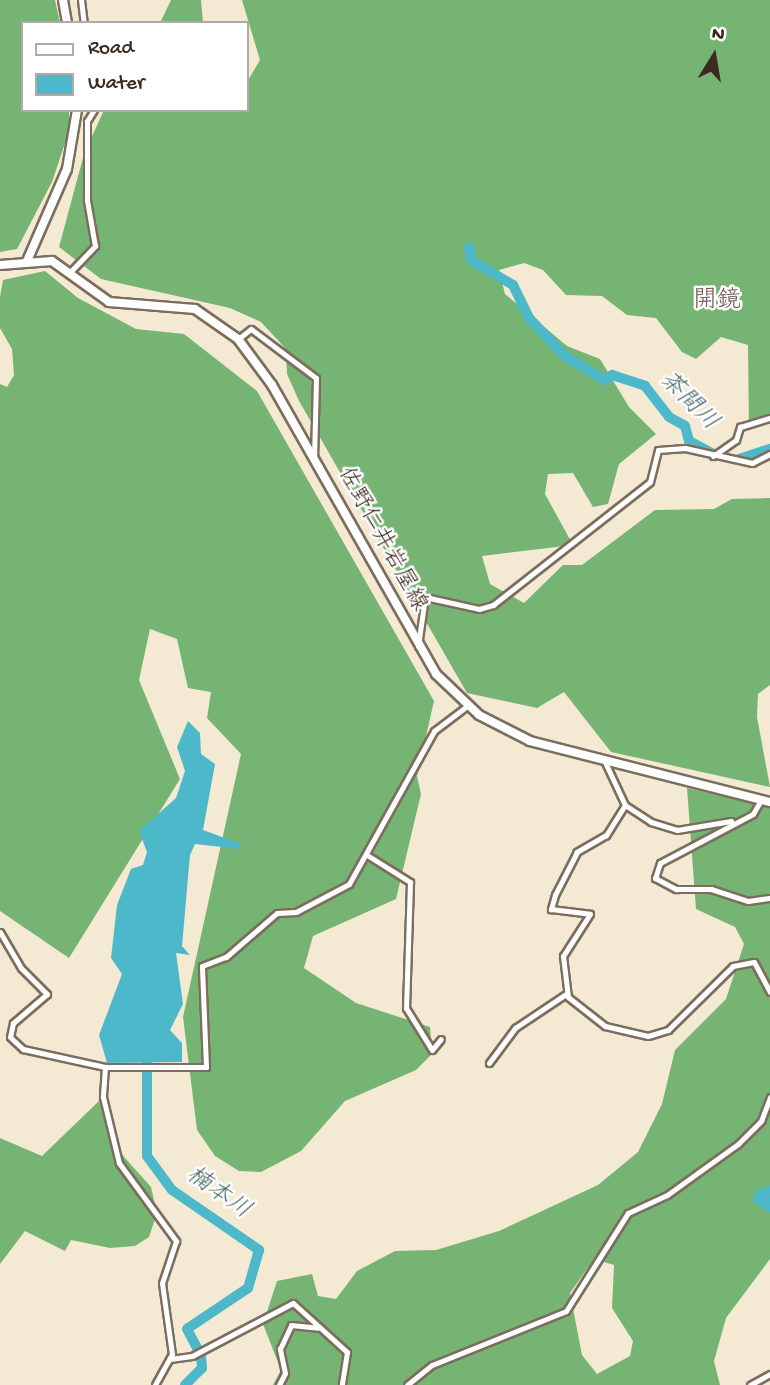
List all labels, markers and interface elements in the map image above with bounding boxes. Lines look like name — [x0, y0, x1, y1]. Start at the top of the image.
legend — [21, 21, 248, 112]
north arrow — [679, 21, 749, 91]
text: N — [710, 22, 726, 47]
text: Road — [88, 37, 134, 62]
text: Water — [88, 72, 144, 97]
district label: 開鏡 — [693, 288, 741, 316]
water label: 茶間川 — [652, 366, 724, 438]
street label: 佐野仁井岩屋線 — [330, 463, 432, 617]
water label: 楠本川 — [180, 1162, 256, 1226]

